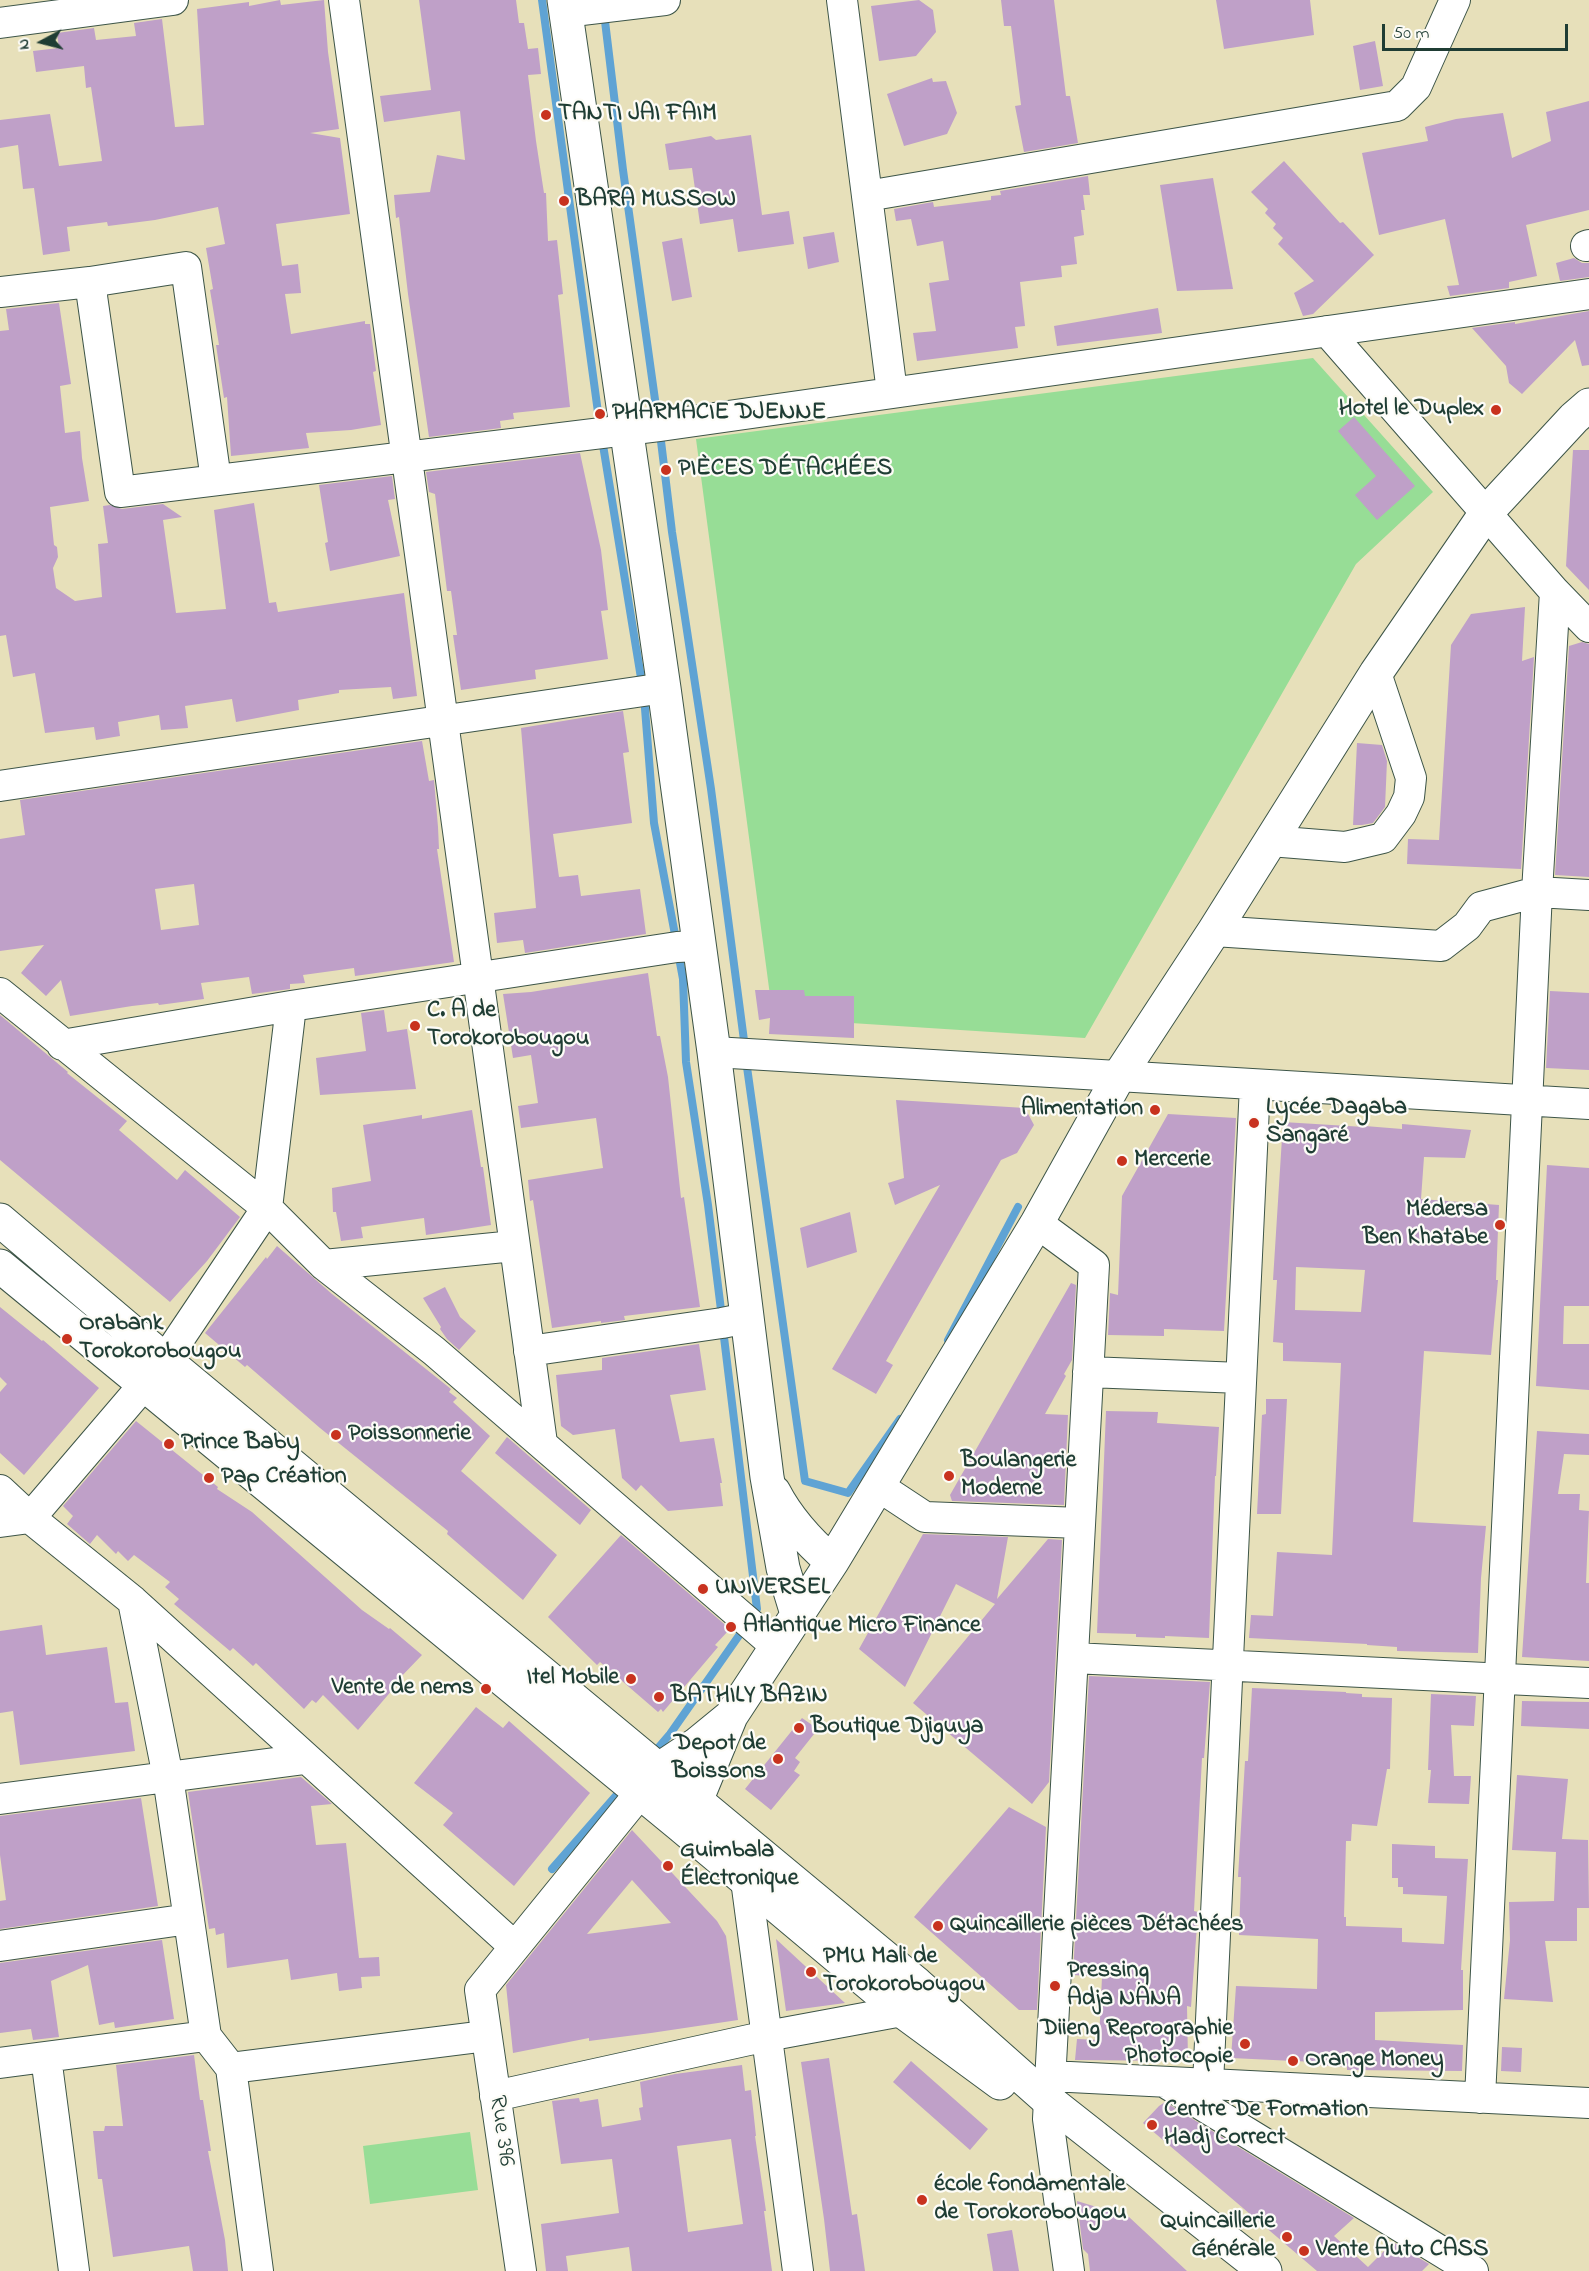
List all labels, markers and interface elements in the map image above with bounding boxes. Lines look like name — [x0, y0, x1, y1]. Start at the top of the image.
north arrow — [12, 12, 72, 72]
scale bar — [1385, 12, 1571, 50]
text: 50 m — [1393, 21, 1430, 47]
text: N — [12, 37, 37, 51]
place label: TANTI JAI FAIM — [558, 101, 717, 129]
marker: TANTI JAI FAIM — [539, 108, 553, 122]
place label: BARA MUSSOW — [576, 187, 736, 215]
marker: BARA MUSSOW — [557, 194, 571, 208]
place label: Hotel le Duplex — [1339, 396, 1484, 424]
place label: PHARMACIE DJENNE — [612, 400, 826, 428]
marker: Hotel le Duplex — [1489, 403, 1503, 417]
marker: PHARMACIE DJENNE — [593, 407, 607, 421]
place label: PIÈCES DÉTACHÉES — [678, 456, 892, 484]
marker: PIÈCES DÉTACHÉES — [659, 463, 673, 477]
place label: C. A de Torokorobougou — [427, 998, 589, 1054]
marker: C. A de Torokorobougou — [408, 1019, 422, 1033]
place label: Lycée Dagaba Sangaré — [1266, 1095, 1407, 1151]
place label: Alimentation — [1021, 1096, 1143, 1124]
marker: Alimentation — [1148, 1103, 1162, 1117]
marker: Lycée Dagaba Sangaré — [1247, 1116, 1261, 1130]
place label: Mercerie — [1134, 1147, 1211, 1175]
marker: Mercerie — [1115, 1154, 1129, 1168]
place label: Médersa Ben Khatabe — [1363, 1197, 1488, 1253]
marker: Médersa Ben Khatabe — [1493, 1218, 1507, 1232]
place label: Orabank Torokorobougou — [79, 1311, 241, 1367]
marker: Orabank Torokorobougou — [60, 1332, 74, 1346]
place label: Poissonnerie — [348, 1421, 471, 1449]
marker: Poissonnerie — [329, 1428, 343, 1442]
place label: Prince Baby — [181, 1430, 300, 1458]
marker: Prince Baby — [162, 1437, 176, 1451]
place label: Boulangerie Moderne — [961, 1448, 1076, 1504]
place label: Pap Création — [221, 1464, 346, 1492]
marker: Boulangerie Moderne — [942, 1469, 956, 1483]
marker: Pap Création — [202, 1471, 216, 1485]
place label: UNIVERSEL — [715, 1575, 830, 1603]
marker: UNIVERSEL — [696, 1582, 710, 1596]
place label: Atlantique Micro Finance — [743, 1613, 981, 1641]
marker: Atlantique Micro Finance — [724, 1620, 738, 1634]
place label: Itel Mobile — [526, 1665, 619, 1693]
marker: Itel Mobile — [624, 1672, 638, 1686]
place label: Vente de nems — [332, 1675, 474, 1703]
marker: Vente de nems — [479, 1682, 493, 1696]
place label: BATHILY BAZIN — [671, 1683, 828, 1711]
marker: BATHILY BAZIN — [652, 1690, 666, 1704]
place label: Boutique Djiguya — [811, 1714, 984, 1742]
marker: Boutique Djiguya — [792, 1721, 806, 1735]
place label: Depot de Boissons — [672, 1731, 766, 1787]
marker: Depot de Boissons — [771, 1752, 785, 1766]
place label: Guimbala Électronique — [680, 1838, 799, 1894]
marker: Guimbala Électronique — [661, 1859, 675, 1873]
place label: Quincaillerie pièces Détachées — [950, 1912, 1243, 1940]
marker: Quincaillerie pièces Détachées — [931, 1919, 945, 1933]
place label: PMU Mali de Torokorobougou — [823, 1944, 985, 2000]
place label: Pressing Adja NANA — [1067, 1958, 1181, 2014]
marker: PMU Mali de Torokorobougou — [804, 1965, 818, 1979]
marker: Pressing Adja NANA — [1048, 1979, 1062, 1993]
place label: Diieng Reprographie Photocopie — [1040, 2016, 1233, 2072]
marker: Diieng Reprographie Photocopie — [1238, 2037, 1252, 2051]
place label: Orange Money — [1305, 2047, 1444, 2075]
marker: Orange Money — [1286, 2054, 1300, 2068]
street label: Rue 396 — [481, 2094, 519, 2168]
place label: Centre De Formation Hadj Correct — [1164, 2097, 1368, 2153]
marker: Centre De Formation Hadj Correct — [1145, 2118, 1159, 2132]
place label: école fondamentale de Torokorobougou — [934, 2172, 1127, 2228]
marker: école fondamentale de Torokorobougou — [915, 2193, 929, 2207]
place label: Quincaillerie Générale — [1160, 2209, 1275, 2265]
marker: Quincaillerie Générale — [1280, 2230, 1294, 2244]
place label: Vente Auto CASS — [1316, 2237, 1488, 2265]
marker: Vente Auto CASS — [1297, 2244, 1311, 2258]

